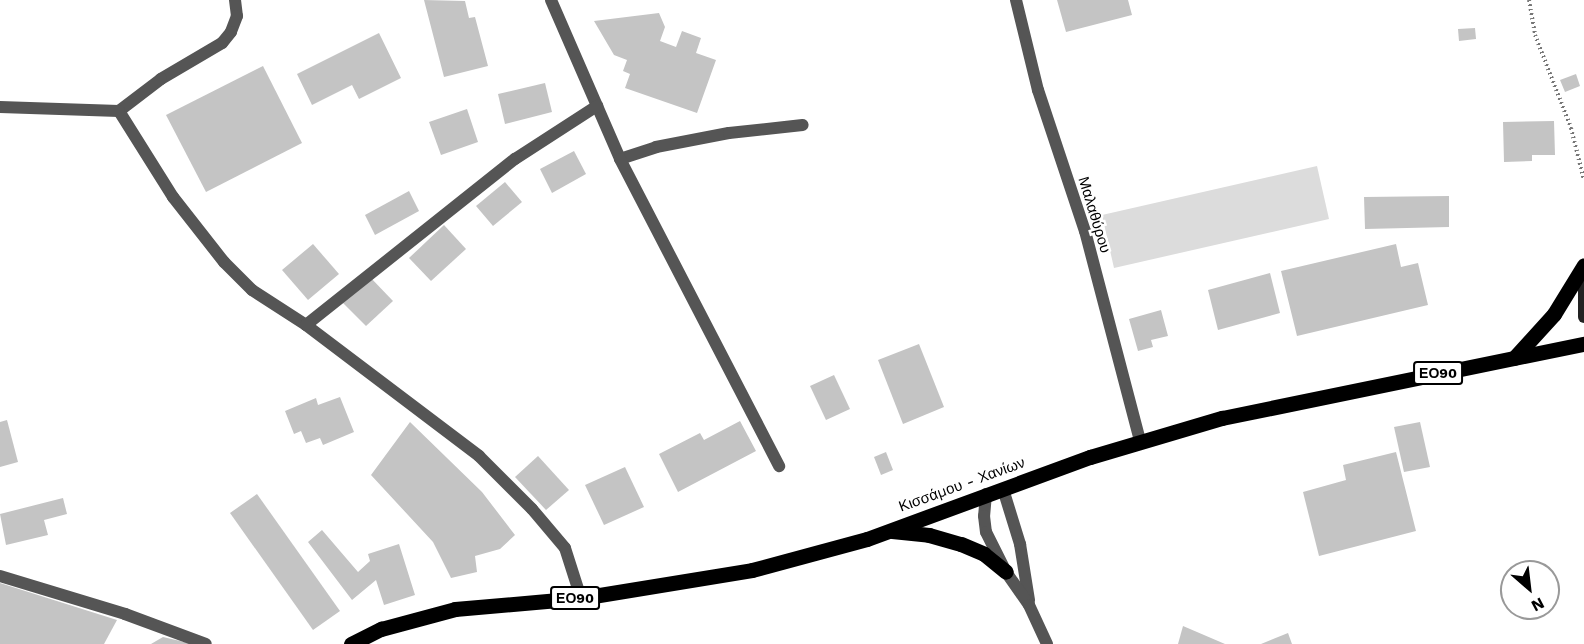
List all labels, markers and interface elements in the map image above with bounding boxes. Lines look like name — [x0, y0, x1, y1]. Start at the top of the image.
street label: Μαλαθύρου — [1074, 175, 1114, 255]
road number: ΕΟ90 — [1412, 362, 1464, 384]
street label: Κισσάμου - Χανίων — [896, 454, 1028, 516]
north arrow — [1500, 560, 1560, 620]
road number: ΕΟ90 — [550, 587, 600, 609]
text: N — [1528, 593, 1547, 616]

